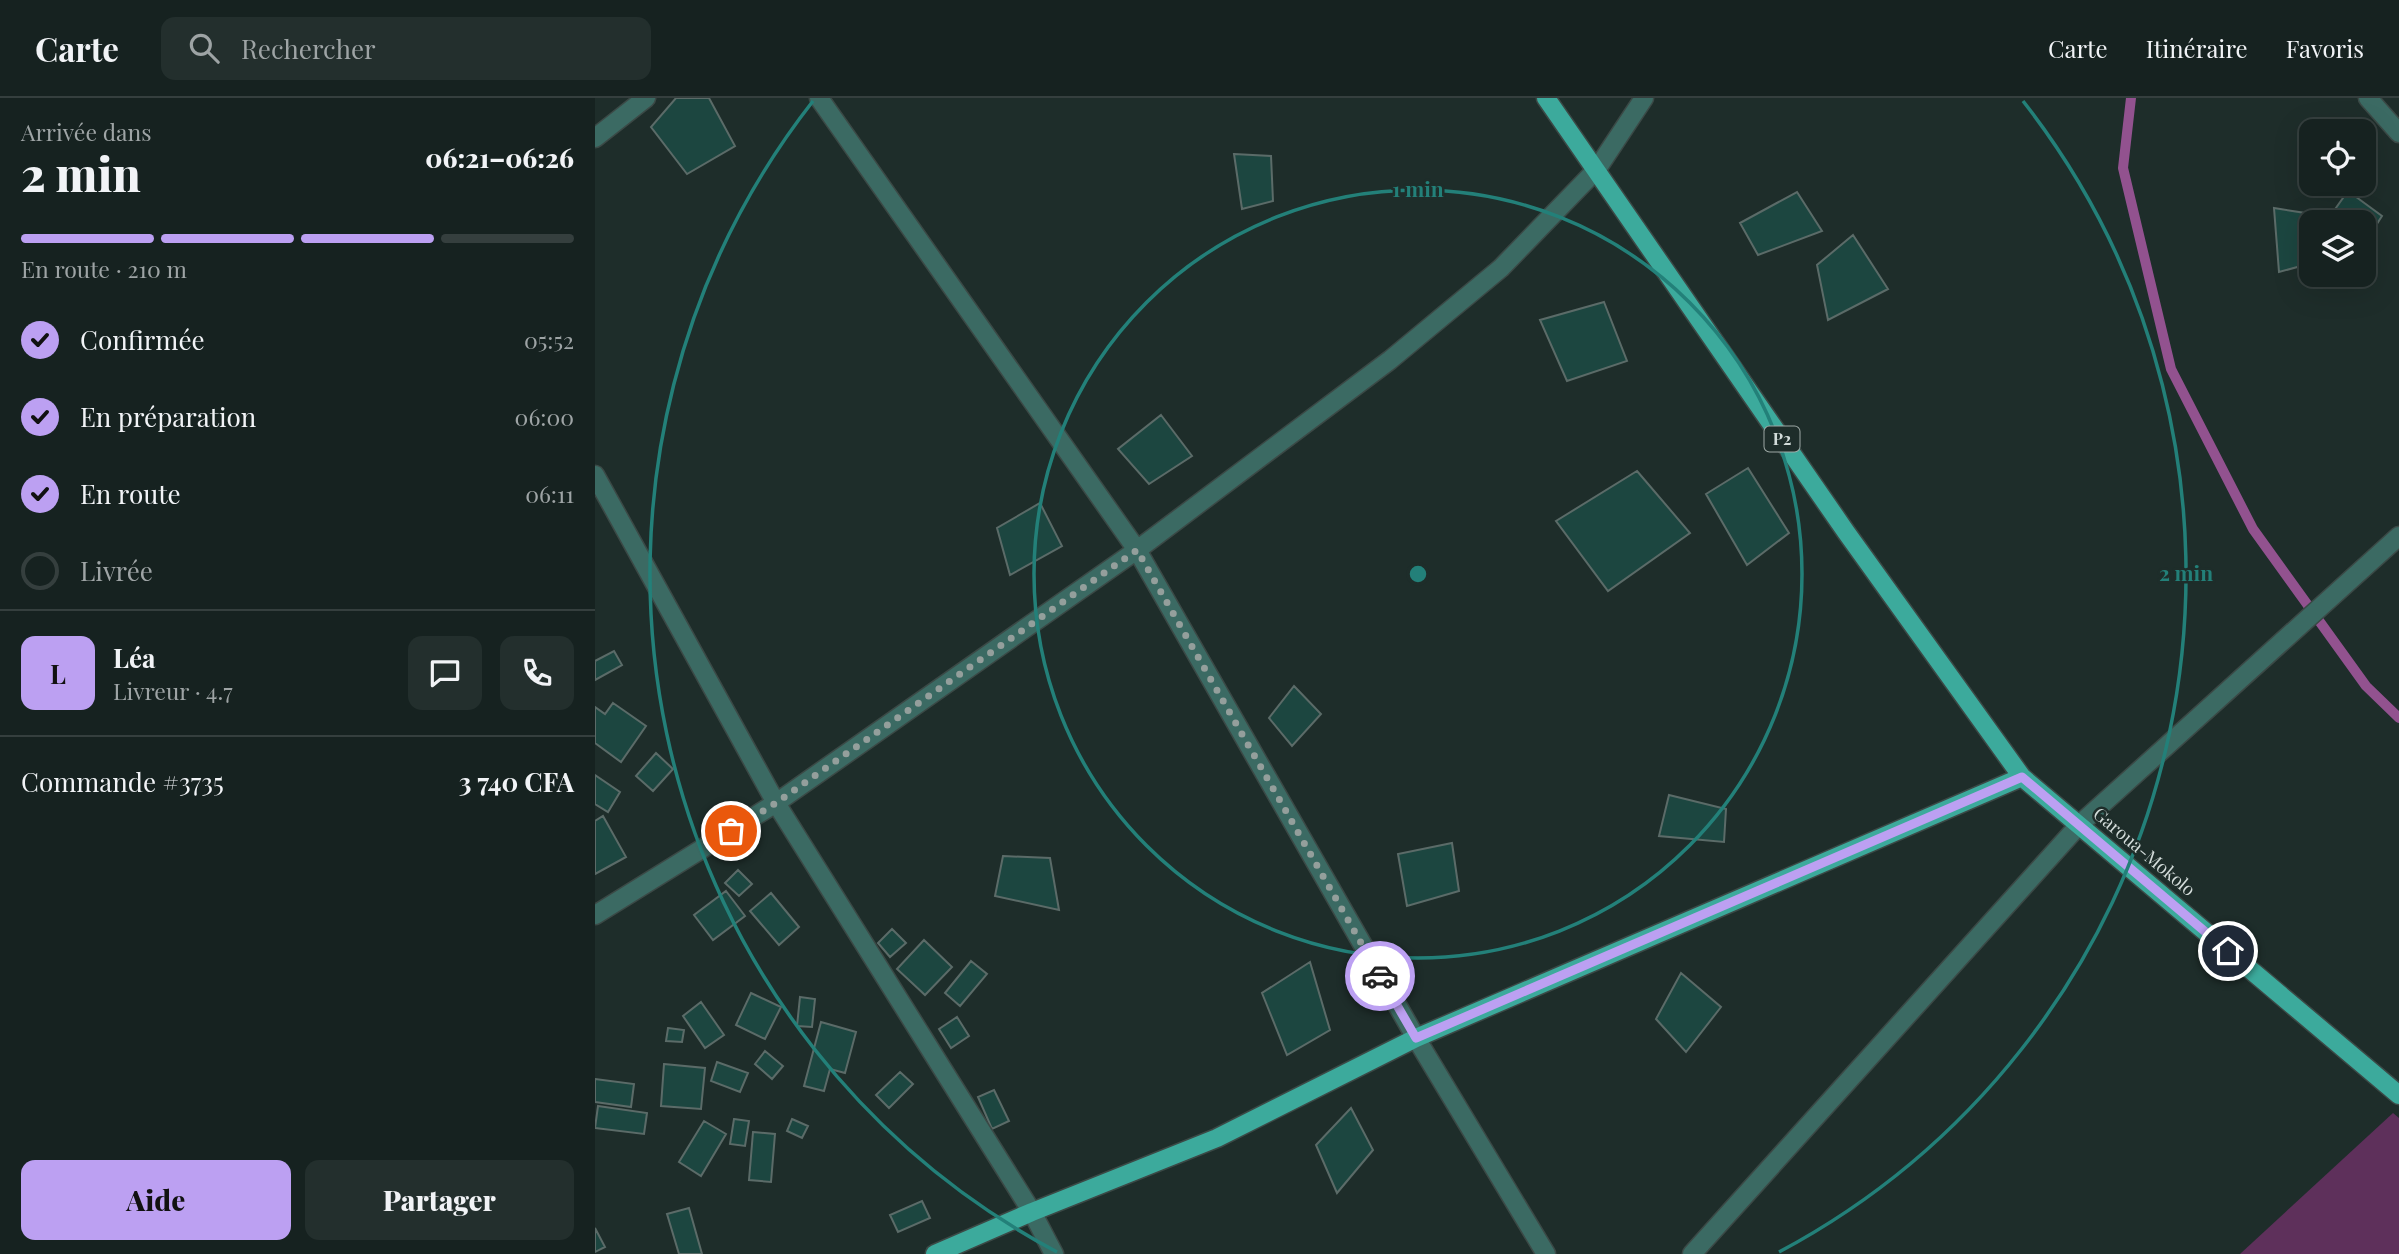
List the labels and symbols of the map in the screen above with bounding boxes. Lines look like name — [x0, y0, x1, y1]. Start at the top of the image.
text: 1 min — [1392, 174, 1444, 202]
road number: P2 — [1765, 426, 1799, 452]
text: 2 min — [2159, 558, 2213, 586]
centre of rings — [1406, 562, 1430, 586]
pin — [701, 801, 761, 861]
street label: Garoua-Mokolo — [2089, 801, 2201, 901]
pin — [2198, 921, 2258, 981]
courier — [1345, 941, 1415, 1011]

